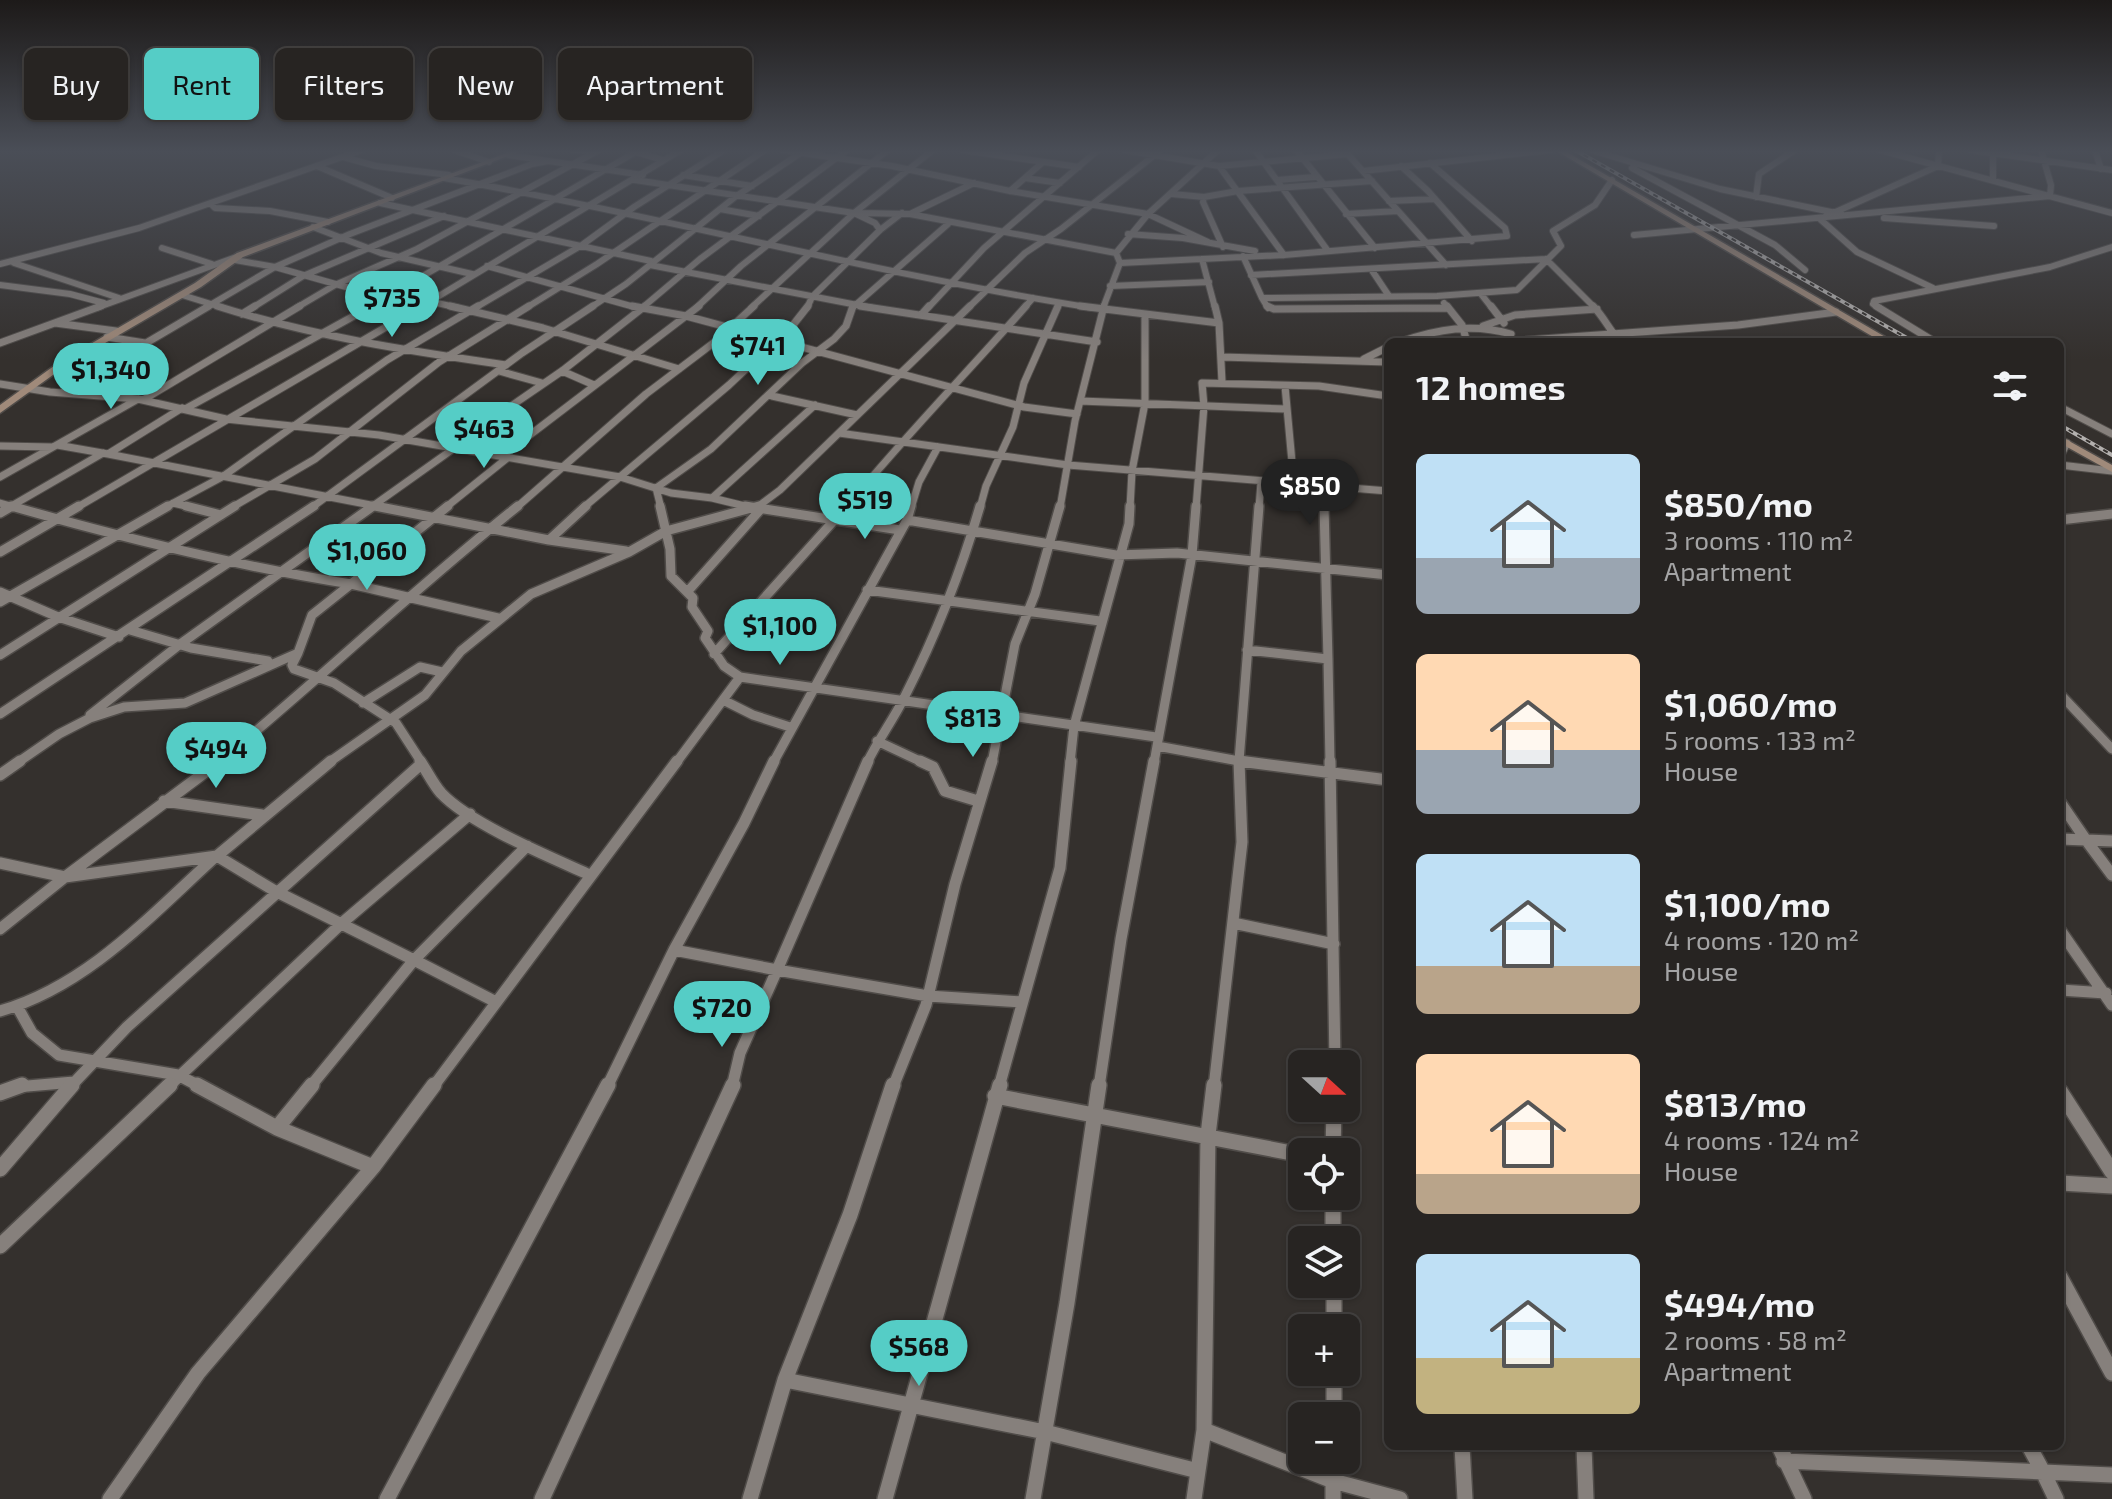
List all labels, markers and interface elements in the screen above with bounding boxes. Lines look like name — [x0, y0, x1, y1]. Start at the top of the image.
chip: Buy — [24, 48, 128, 120]
chip: Rent — [144, 48, 259, 120]
chip: Filters — [275, 48, 413, 120]
chip: New — [429, 48, 542, 120]
chip: Apartment — [558, 48, 752, 120]
pin: $735 — [345, 271, 439, 339]
text: $735 — [363, 281, 421, 312]
pin: $741 — [711, 319, 805, 387]
text: $741 — [730, 329, 786, 360]
pin: $1,340 — [46, 343, 176, 411]
text: $1,340 — [71, 353, 151, 384]
icon: filters — [1988, 364, 2032, 408]
text: 12 homes — [1416, 366, 1565, 407]
pin: $463 — [437, 402, 531, 470]
text: $463 — [453, 412, 515, 443]
pin: $850 — [1263, 459, 1357, 527]
text: $850 — [1279, 469, 1341, 500]
pin: $519 — [818, 473, 912, 541]
text: $519 — [837, 483, 893, 514]
text: $850/mo — [1664, 483, 1813, 524]
icon: home — [1480, 486, 1576, 582]
pin: $1,060 — [302, 524, 432, 592]
text: 3 rooms · 110 m² — [1664, 524, 1853, 555]
text: $1,060 — [327, 534, 407, 565]
text: Apartment — [1664, 555, 1792, 586]
pin: $1,100 — [715, 599, 845, 667]
text: $1,100 — [742, 609, 818, 640]
text: $1,060/mo — [1664, 683, 1837, 724]
icon: home — [1480, 686, 1576, 782]
pin: $813 — [926, 691, 1020, 759]
text: $813 — [944, 701, 1002, 732]
pin: $494 — [169, 722, 263, 790]
text: 5 rooms · 133 m² — [1664, 724, 1856, 755]
text: $494 — [184, 732, 248, 763]
text: House — [1664, 755, 1738, 786]
text: $1,100/mo — [1664, 883, 1830, 924]
icon: home — [1480, 886, 1576, 982]
text: 4 rooms · 120 m² — [1664, 924, 1859, 955]
text: House — [1664, 955, 1738, 986]
pin: $720 — [675, 981, 769, 1049]
text: $720 — [692, 991, 752, 1022]
north arrow — [1288, 1050, 1360, 1122]
map controls — [1288, 1050, 1360, 1474]
text: $813/mo — [1664, 1083, 1807, 1124]
icon: home — [1480, 1086, 1576, 1182]
text: 4 rooms · 124 m² — [1664, 1124, 1859, 1155]
button: locate — [1288, 1138, 1360, 1210]
text: House — [1664, 1155, 1738, 1186]
button: layers — [1288, 1226, 1360, 1298]
text: $494/mo — [1664, 1283, 1815, 1324]
icon: home — [1480, 1286, 1576, 1382]
button: + — [1288, 1314, 1360, 1386]
pin: $568 — [872, 1320, 966, 1388]
text: 2 rooms · 58 m² — [1664, 1324, 1847, 1355]
text: $568 — [889, 1330, 949, 1361]
text: Apartment — [1664, 1355, 1792, 1386]
button: − — [1288, 1402, 1360, 1474]

